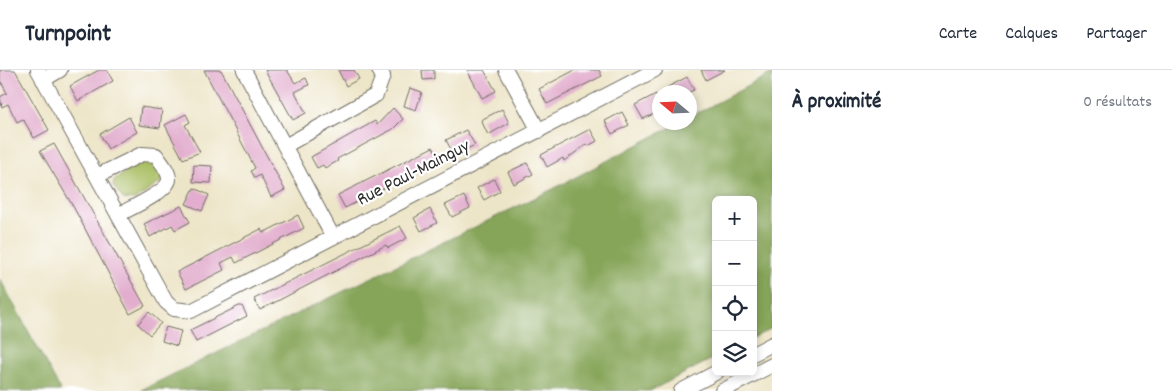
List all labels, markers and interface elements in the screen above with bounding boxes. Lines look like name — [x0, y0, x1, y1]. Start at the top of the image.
text: Turnpoint — [25, 18, 111, 52]
text: Carte — [939, 22, 977, 47]
text: Calques — [1005, 22, 1058, 47]
text: Partager — [1086, 22, 1147, 47]
north arrow — [652, 85, 697, 130]
text: À proximité — [792, 88, 881, 118]
text: 0 résultats — [1083, 91, 1152, 114]
street label: Rue Paul-Mainguy — [353, 134, 475, 214]
map controls — [712, 196, 757, 376]
button: + — [712, 196, 757, 241]
button: − — [712, 241, 757, 286]
button: locate — [712, 286, 757, 331]
button: layers — [712, 331, 757, 376]

